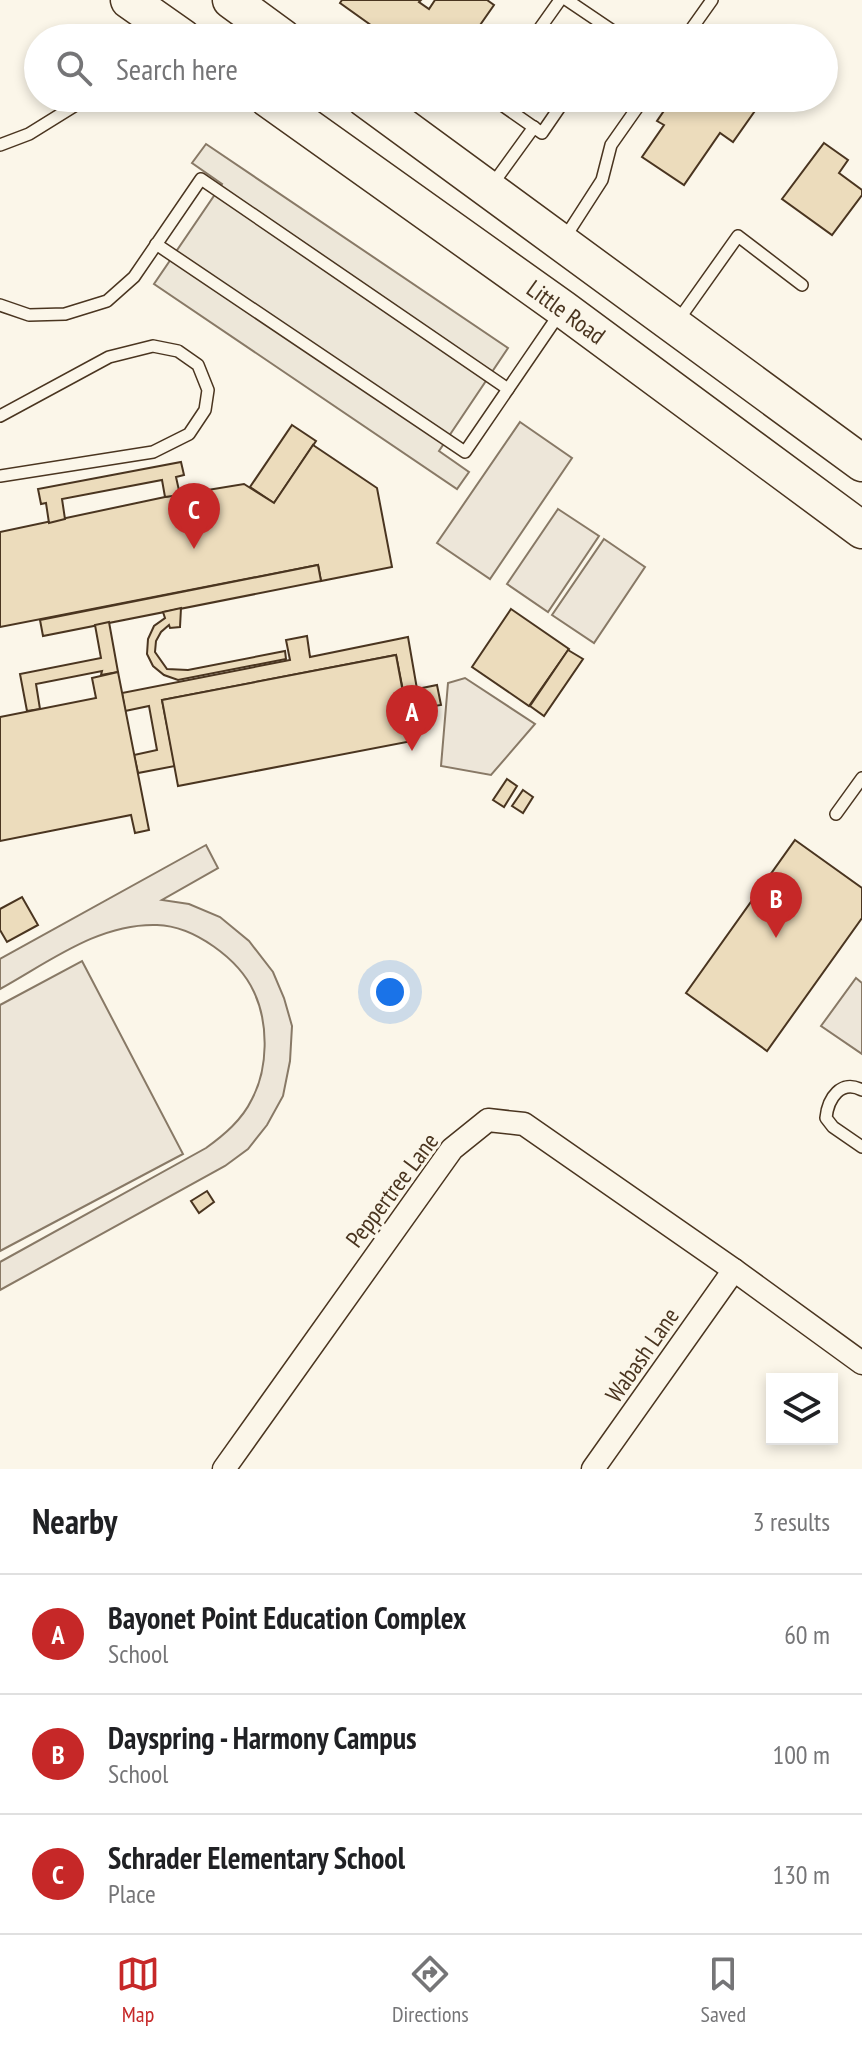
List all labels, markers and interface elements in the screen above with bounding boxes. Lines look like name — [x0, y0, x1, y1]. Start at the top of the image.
search box — [24, 24, 838, 112]
icon: search — [52, 46, 96, 90]
text: Search here — [116, 49, 238, 88]
street label: Little Road — [521, 273, 611, 351]
pin: C — [168, 483, 220, 549]
pin: A — [386, 685, 438, 751]
pin: B — [750, 872, 802, 938]
your location — [370, 972, 410, 1012]
street label: Peppertree Lane — [339, 1127, 445, 1253]
street label: Wabash Lane — [598, 1302, 686, 1408]
map controls — [766, 1373, 838, 1445]
button: layers — [766, 1373, 838, 1445]
text: Nearby — [32, 1499, 117, 1543]
text: 3 results — [753, 1505, 830, 1538]
text: Bayonet Point Education Complex — [108, 1598, 466, 1637]
text: A — [51, 1618, 65, 1651]
text: 60 m — [784, 1618, 830, 1651]
text: School — [108, 1637, 168, 1670]
text: Dayspring - Harmony Campus — [108, 1718, 417, 1757]
text: B — [52, 1738, 64, 1771]
text: 100 m — [772, 1738, 830, 1771]
text: School — [108, 1757, 168, 1790]
text: Schrader Elementary School — [108, 1838, 405, 1877]
text: C — [52, 1858, 64, 1891]
text: 130 m — [772, 1858, 830, 1891]
text: Place — [108, 1877, 156, 1910]
tab: Map — [116, 1952, 160, 2028]
tab: Directions — [392, 1952, 469, 2028]
tab: Saved — [701, 1952, 746, 2028]

